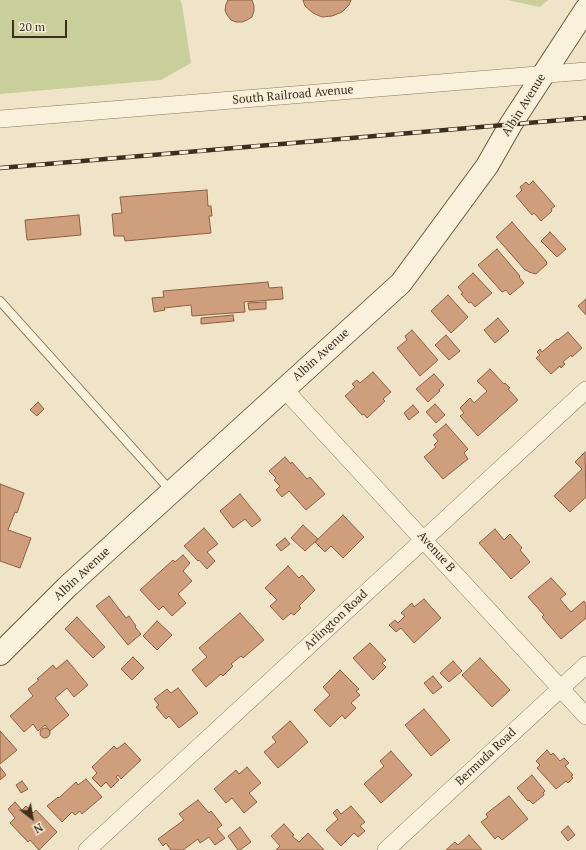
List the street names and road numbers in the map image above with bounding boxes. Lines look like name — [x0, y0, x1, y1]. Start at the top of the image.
street label: Albin Avenue — [499, 71, 549, 139]
street label: South Railroad Avenue — [232, 83, 354, 107]
street label: Albin Avenue — [290, 326, 352, 384]
street label: Avenue B — [414, 529, 458, 575]
street label: Albin Avenue — [51, 544, 113, 604]
street label: Arlington Road — [301, 587, 371, 653]
street label: Bermuda Road — [453, 725, 519, 789]

